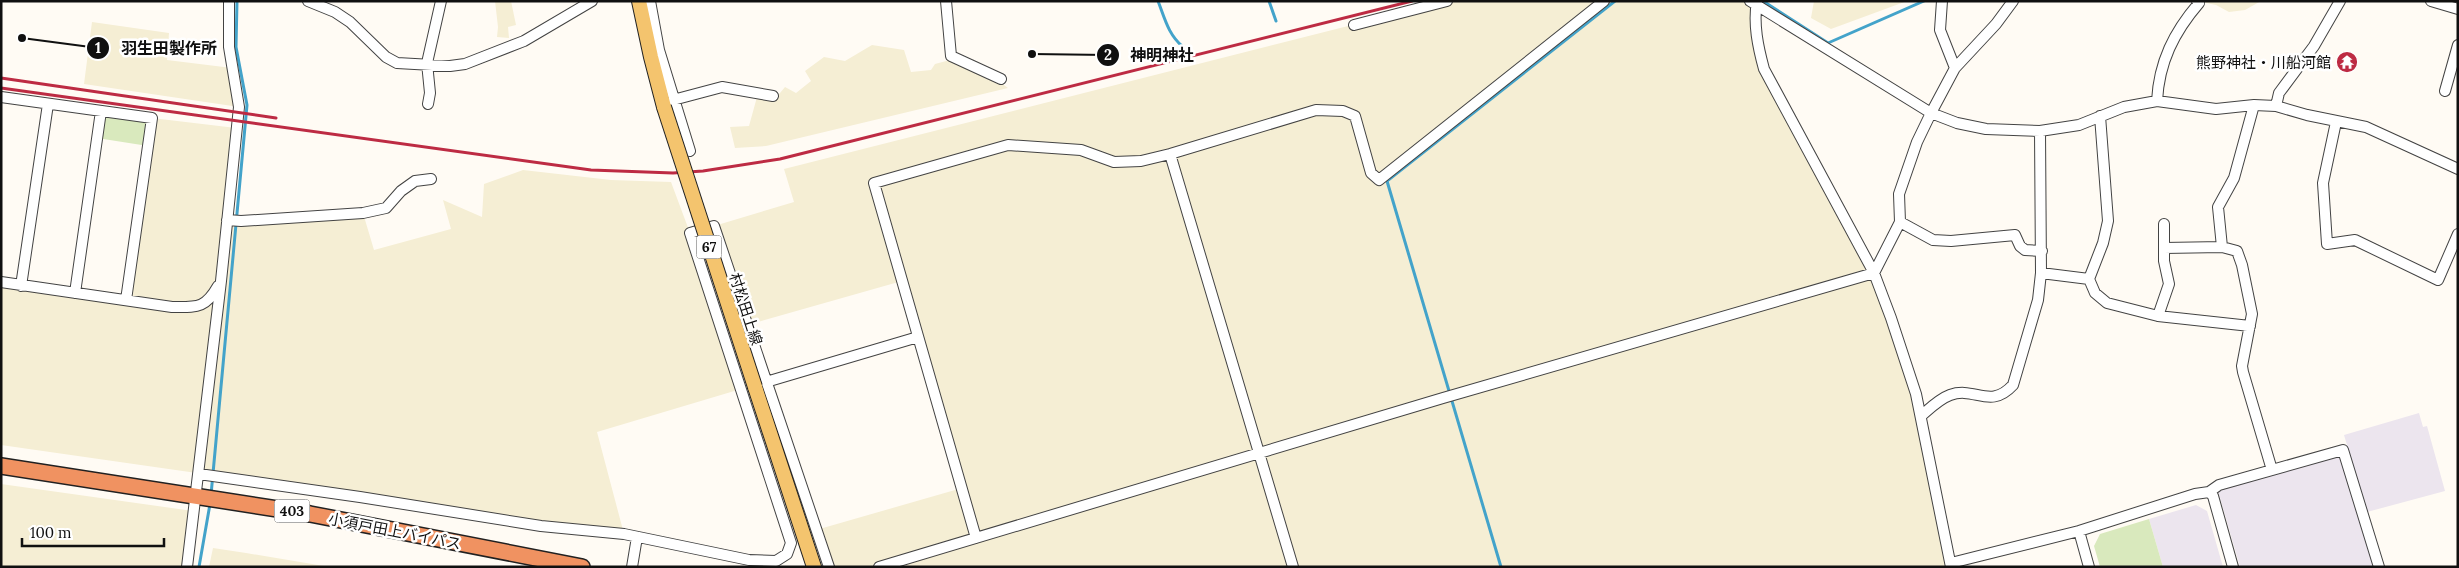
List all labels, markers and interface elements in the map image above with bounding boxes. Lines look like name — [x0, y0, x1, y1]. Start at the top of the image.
callout: 羽生田製作所 — [86, 33, 227, 64]
text: 1 — [95, 38, 101, 57]
text: 羽生田製作所 — [121, 38, 217, 58]
callout: 神明神社 — [1095, 40, 1204, 71]
text: 2 — [1104, 45, 1112, 64]
text: 神明神社 — [1130, 45, 1194, 65]
temple icon: 熊野神社・川船河館 — [2335, 50, 2359, 74]
place label: 熊野神社・川船河館 — [2196, 53, 2331, 72]
road number: 67 — [696, 236, 722, 258]
street label: 村松田上線 — [725, 270, 767, 348]
road number: 403 — [274, 500, 310, 522]
street label: 小須戸田上バイパス — [327, 509, 463, 553]
scale bar — [22, 516, 165, 548]
text: 100 m — [30, 523, 71, 542]

